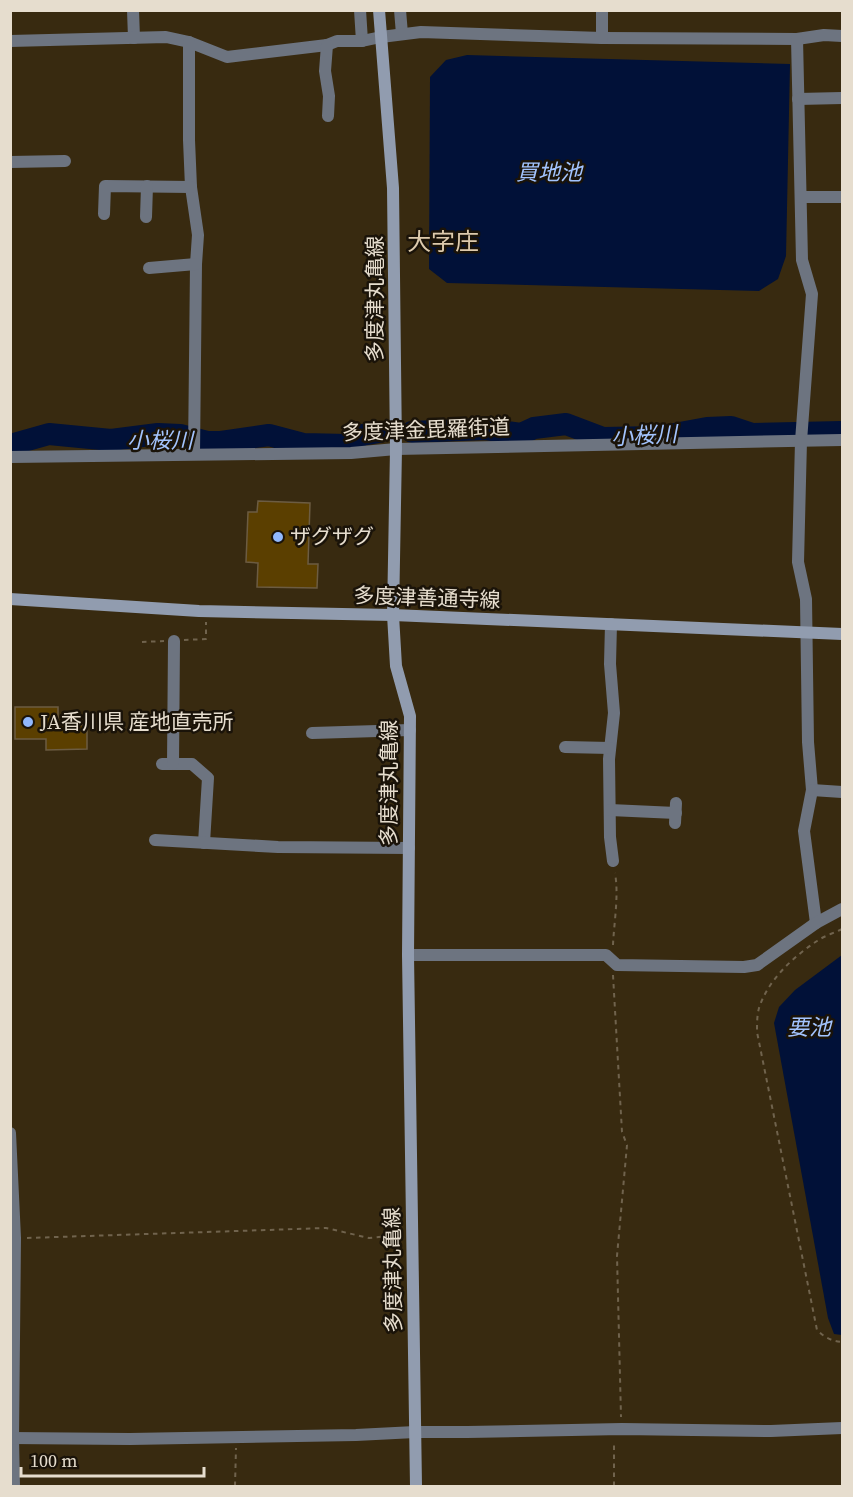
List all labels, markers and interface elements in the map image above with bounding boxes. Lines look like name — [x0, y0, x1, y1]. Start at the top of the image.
water label: 買地池 — [516, 157, 584, 187]
district label: 大字庄 — [407, 225, 479, 258]
street label: 多度津丸亀線 — [360, 236, 389, 362]
street label: 多度津金毘羅街道 — [342, 412, 510, 447]
water label: 小桜川 — [610, 418, 680, 452]
water label: 小桜川 — [127, 425, 195, 455]
place label: ザグザグ — [290, 522, 374, 551]
marker: ザグザグ — [271, 530, 285, 544]
street label: 多度津善通寺線 — [353, 580, 501, 615]
place label: JA香川県 産地直売所 — [39, 707, 234, 736]
marker: JA香川県 産地直売所 — [21, 715, 35, 729]
street label: 多度津丸亀線 — [374, 720, 403, 846]
water label: 要池 — [787, 1012, 833, 1042]
street label: 多度津丸亀線 — [377, 1207, 408, 1333]
scale bar — [21, 1440, 204, 1478]
text: 100 m — [30, 1448, 77, 1473]

